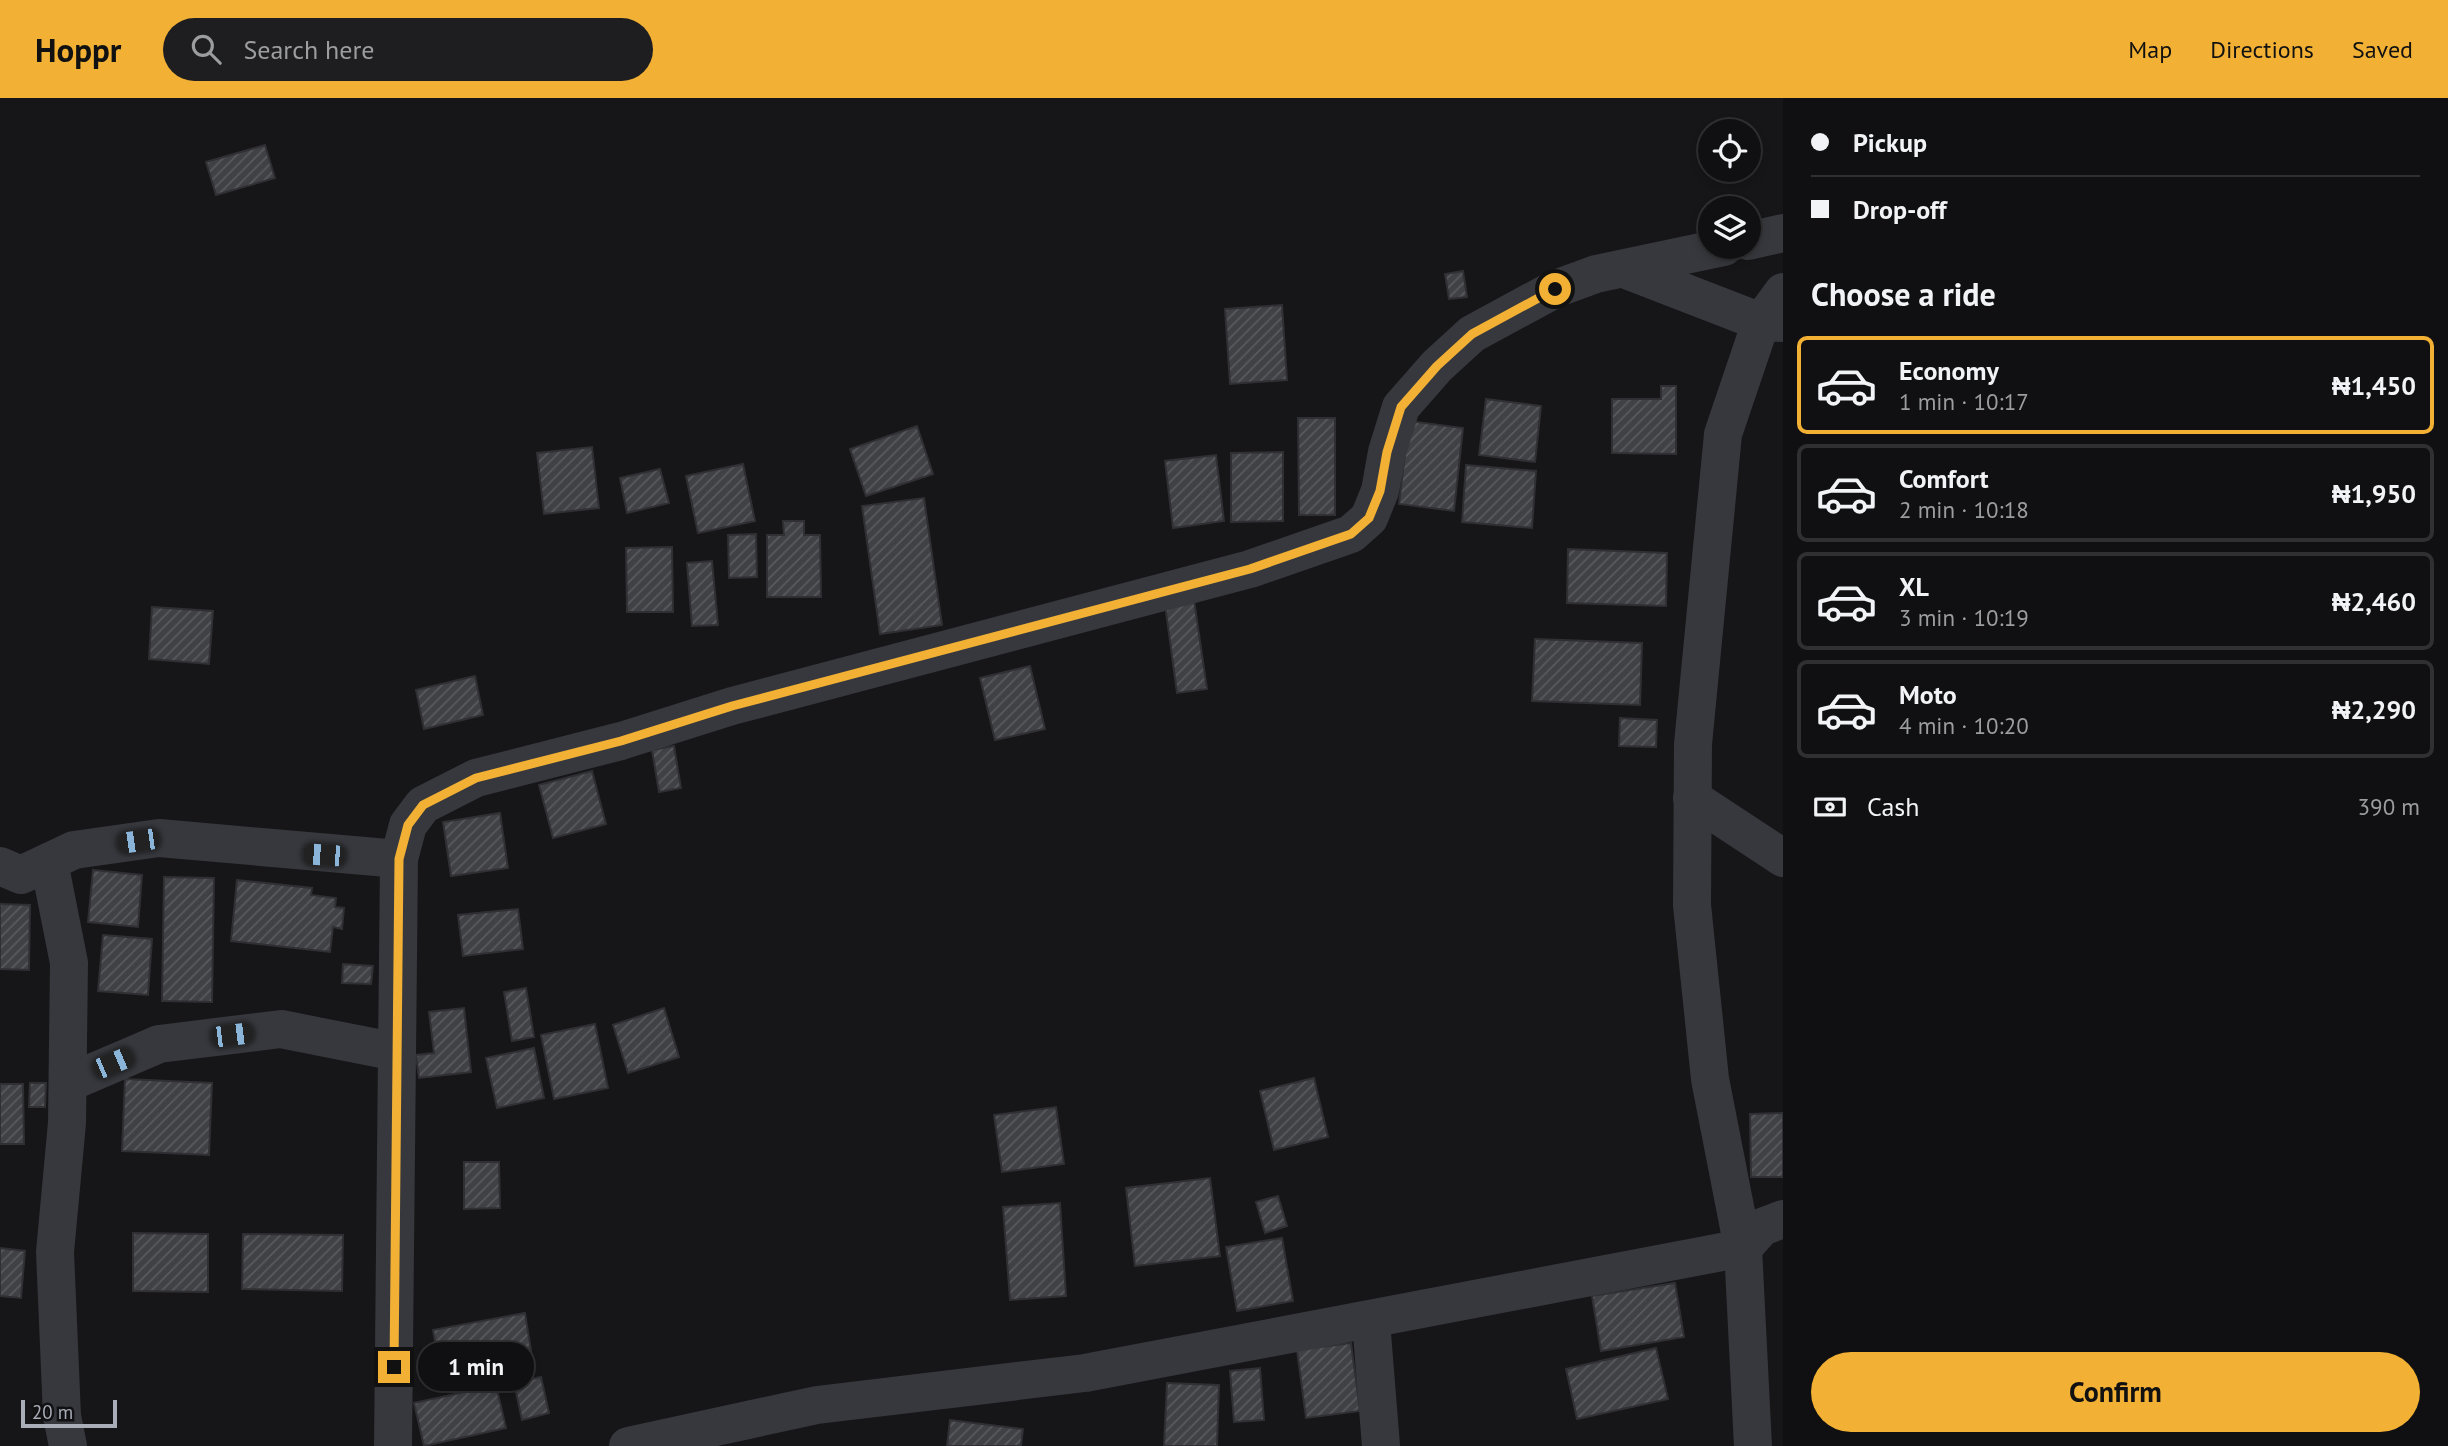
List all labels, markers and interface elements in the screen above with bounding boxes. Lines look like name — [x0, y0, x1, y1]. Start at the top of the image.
search box — [163, 18, 653, 81]
text: Hoppr — [35, 28, 121, 71]
icon: search — [187, 30, 225, 68]
text: Search here — [243, 33, 375, 66]
text: Map — [2128, 34, 2172, 65]
text: Directions — [2210, 34, 2314, 65]
text: Saved — [2352, 34, 2413, 65]
map controls — [1698, 119, 1761, 259]
button: locate — [1698, 119, 1761, 182]
text: Pickup — [1853, 126, 1927, 159]
text: Drop-off — [1853, 193, 1947, 226]
button: layers — [1698, 196, 1761, 259]
route start — [1539, 273, 1571, 305]
text: Choose a ride — [1811, 273, 1996, 315]
icon: car — [1815, 354, 1878, 417]
text: Economy — [1899, 354, 1999, 387]
text: ₦1,450 — [2332, 369, 2416, 402]
text: 1 min · 10:17 — [1899, 387, 2029, 416]
icon: car — [1815, 462, 1878, 525]
text: Comfort — [1899, 462, 1989, 495]
text: ₦1,950 — [2332, 477, 2416, 510]
text: 2 min · 10:18 — [1899, 495, 2029, 524]
icon: car — [1815, 570, 1878, 633]
text: XL — [1899, 570, 1929, 603]
text: ₦2,460 — [2332, 585, 2416, 618]
text: 3 min · 10:19 — [1899, 603, 2029, 632]
icon: car — [1815, 678, 1878, 741]
text: Moto — [1899, 678, 1957, 711]
text: ₦2,290 — [2332, 693, 2416, 726]
text: 4 min · 10:20 — [1899, 711, 2029, 740]
icon: cash — [1811, 788, 1849, 826]
text: Cash — [1867, 790, 1919, 823]
text: 390 m — [2358, 792, 2420, 821]
car — [116, 828, 161, 854]
car — [303, 843, 346, 867]
car — [210, 1022, 255, 1048]
car — [90, 1045, 137, 1081]
callout: 1 min — [418, 1342, 534, 1392]
route end — [378, 1351, 410, 1383]
text: 1 min — [448, 1352, 504, 1381]
button: Confirm — [1811, 1352, 2420, 1432]
scale bar — [21, 1397, 117, 1429]
text: 20 m — [32, 1400, 73, 1424]

